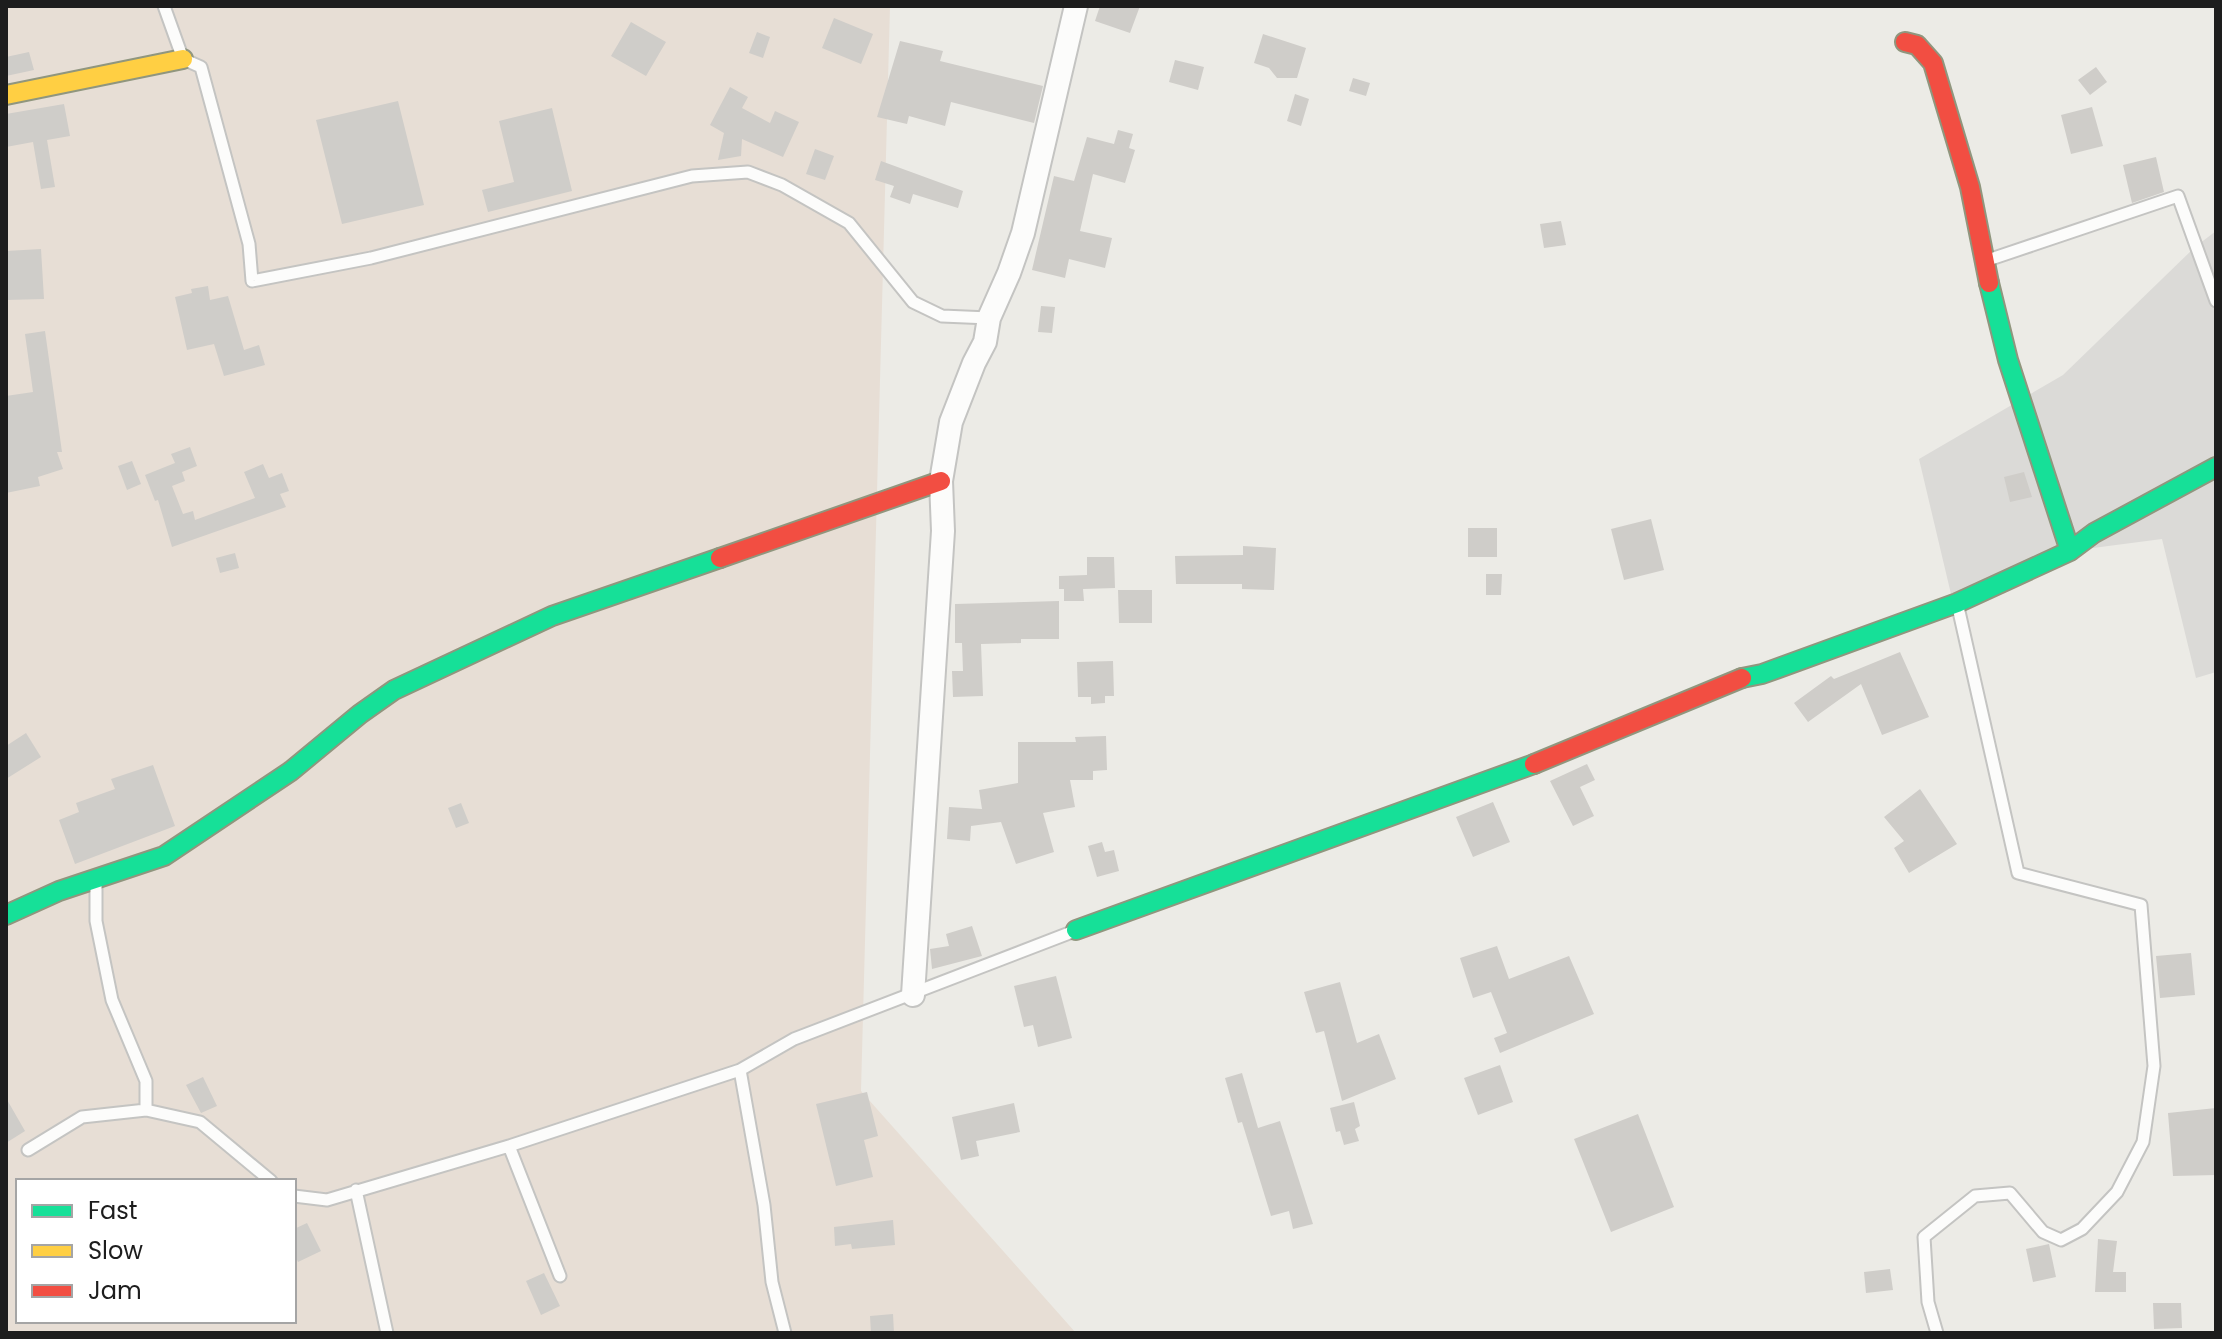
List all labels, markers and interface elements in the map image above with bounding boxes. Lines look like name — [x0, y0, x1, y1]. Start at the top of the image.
legend — [16, 1179, 296, 1323]
text: Fast — [88, 1194, 138, 1227]
text: Slow — [88, 1234, 143, 1267]
text: Jam — [88, 1274, 142, 1307]

